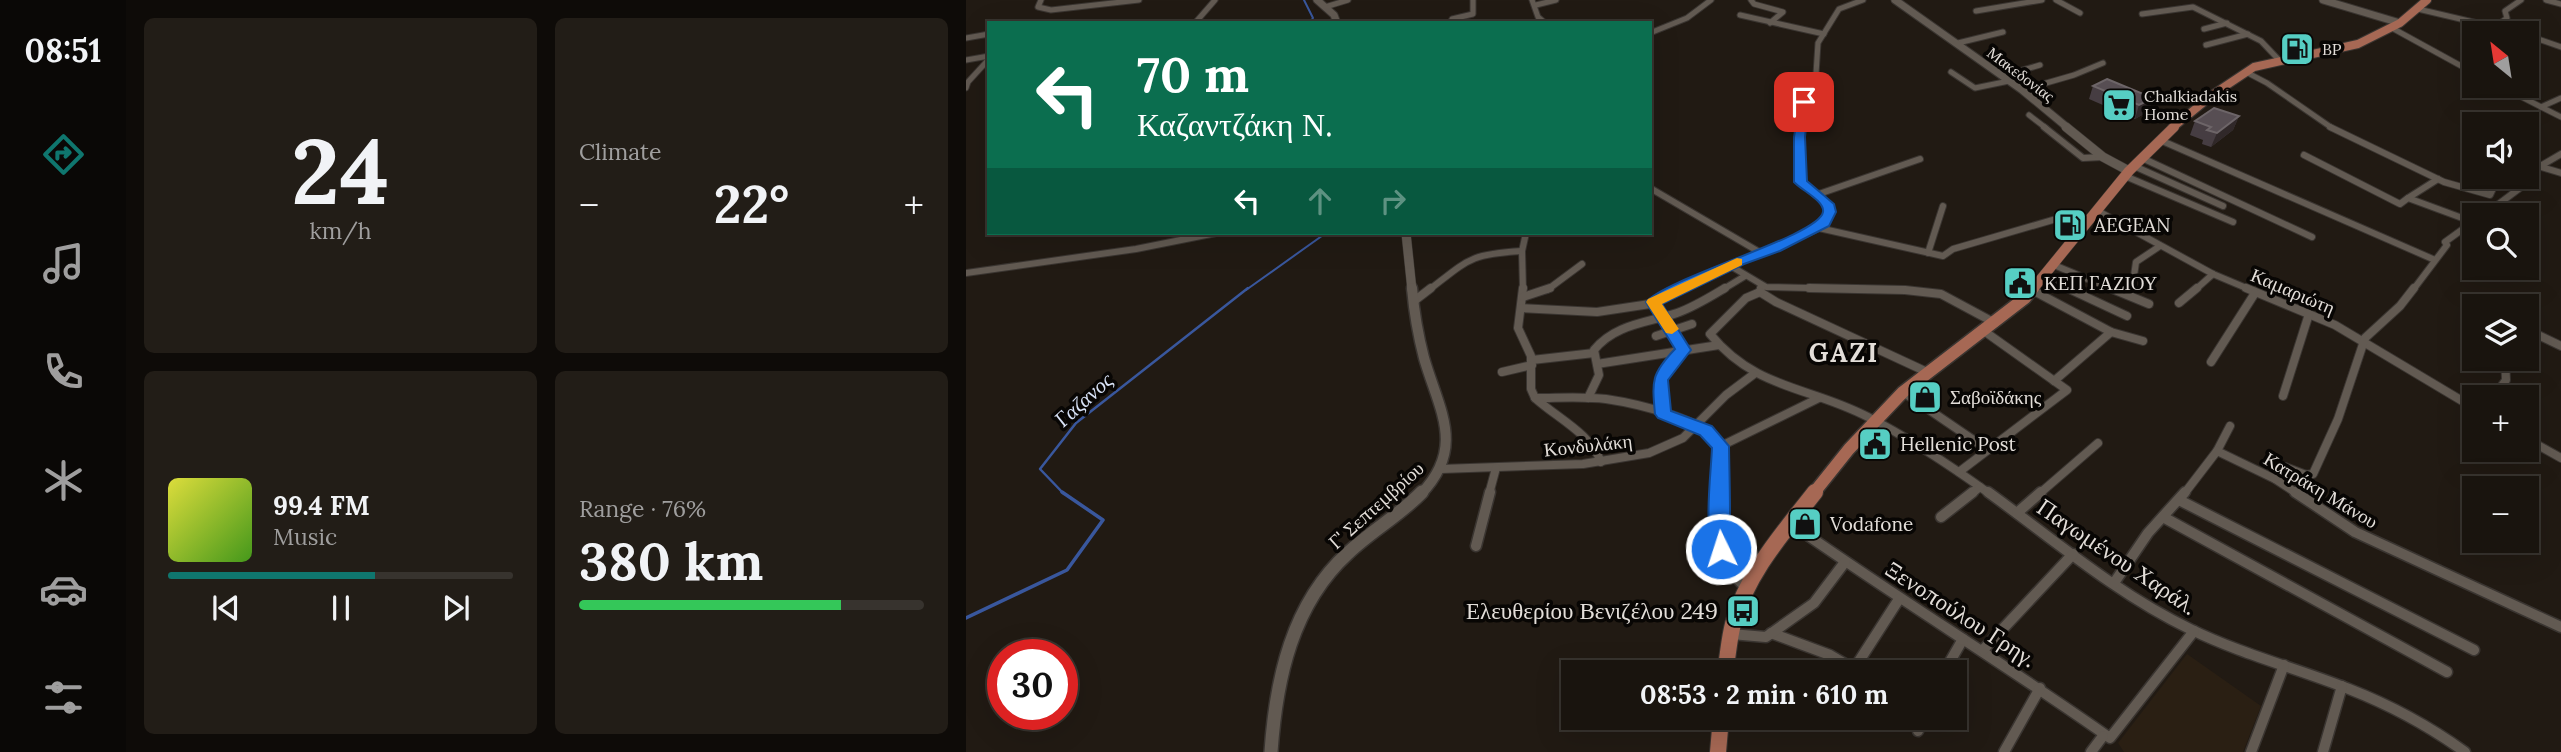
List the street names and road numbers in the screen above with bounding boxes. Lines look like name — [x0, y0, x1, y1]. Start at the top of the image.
street label: Μακεδονίας — [1983, 42, 2059, 106]
street label: Καμαριώτη — [2247, 263, 2339, 319]
street label: Κονδυλάκη — [1543, 428, 1633, 462]
street label: Κατράκη Μάνου — [2260, 447, 2382, 533]
street label: Γ' Σεπτεμβρίου — [1323, 456, 1429, 554]
street label: Παγωμένου Χαράλ. — [2032, 492, 2203, 621]
street label: Ξενοπούλου Γρηγ. — [1880, 554, 2042, 673]

